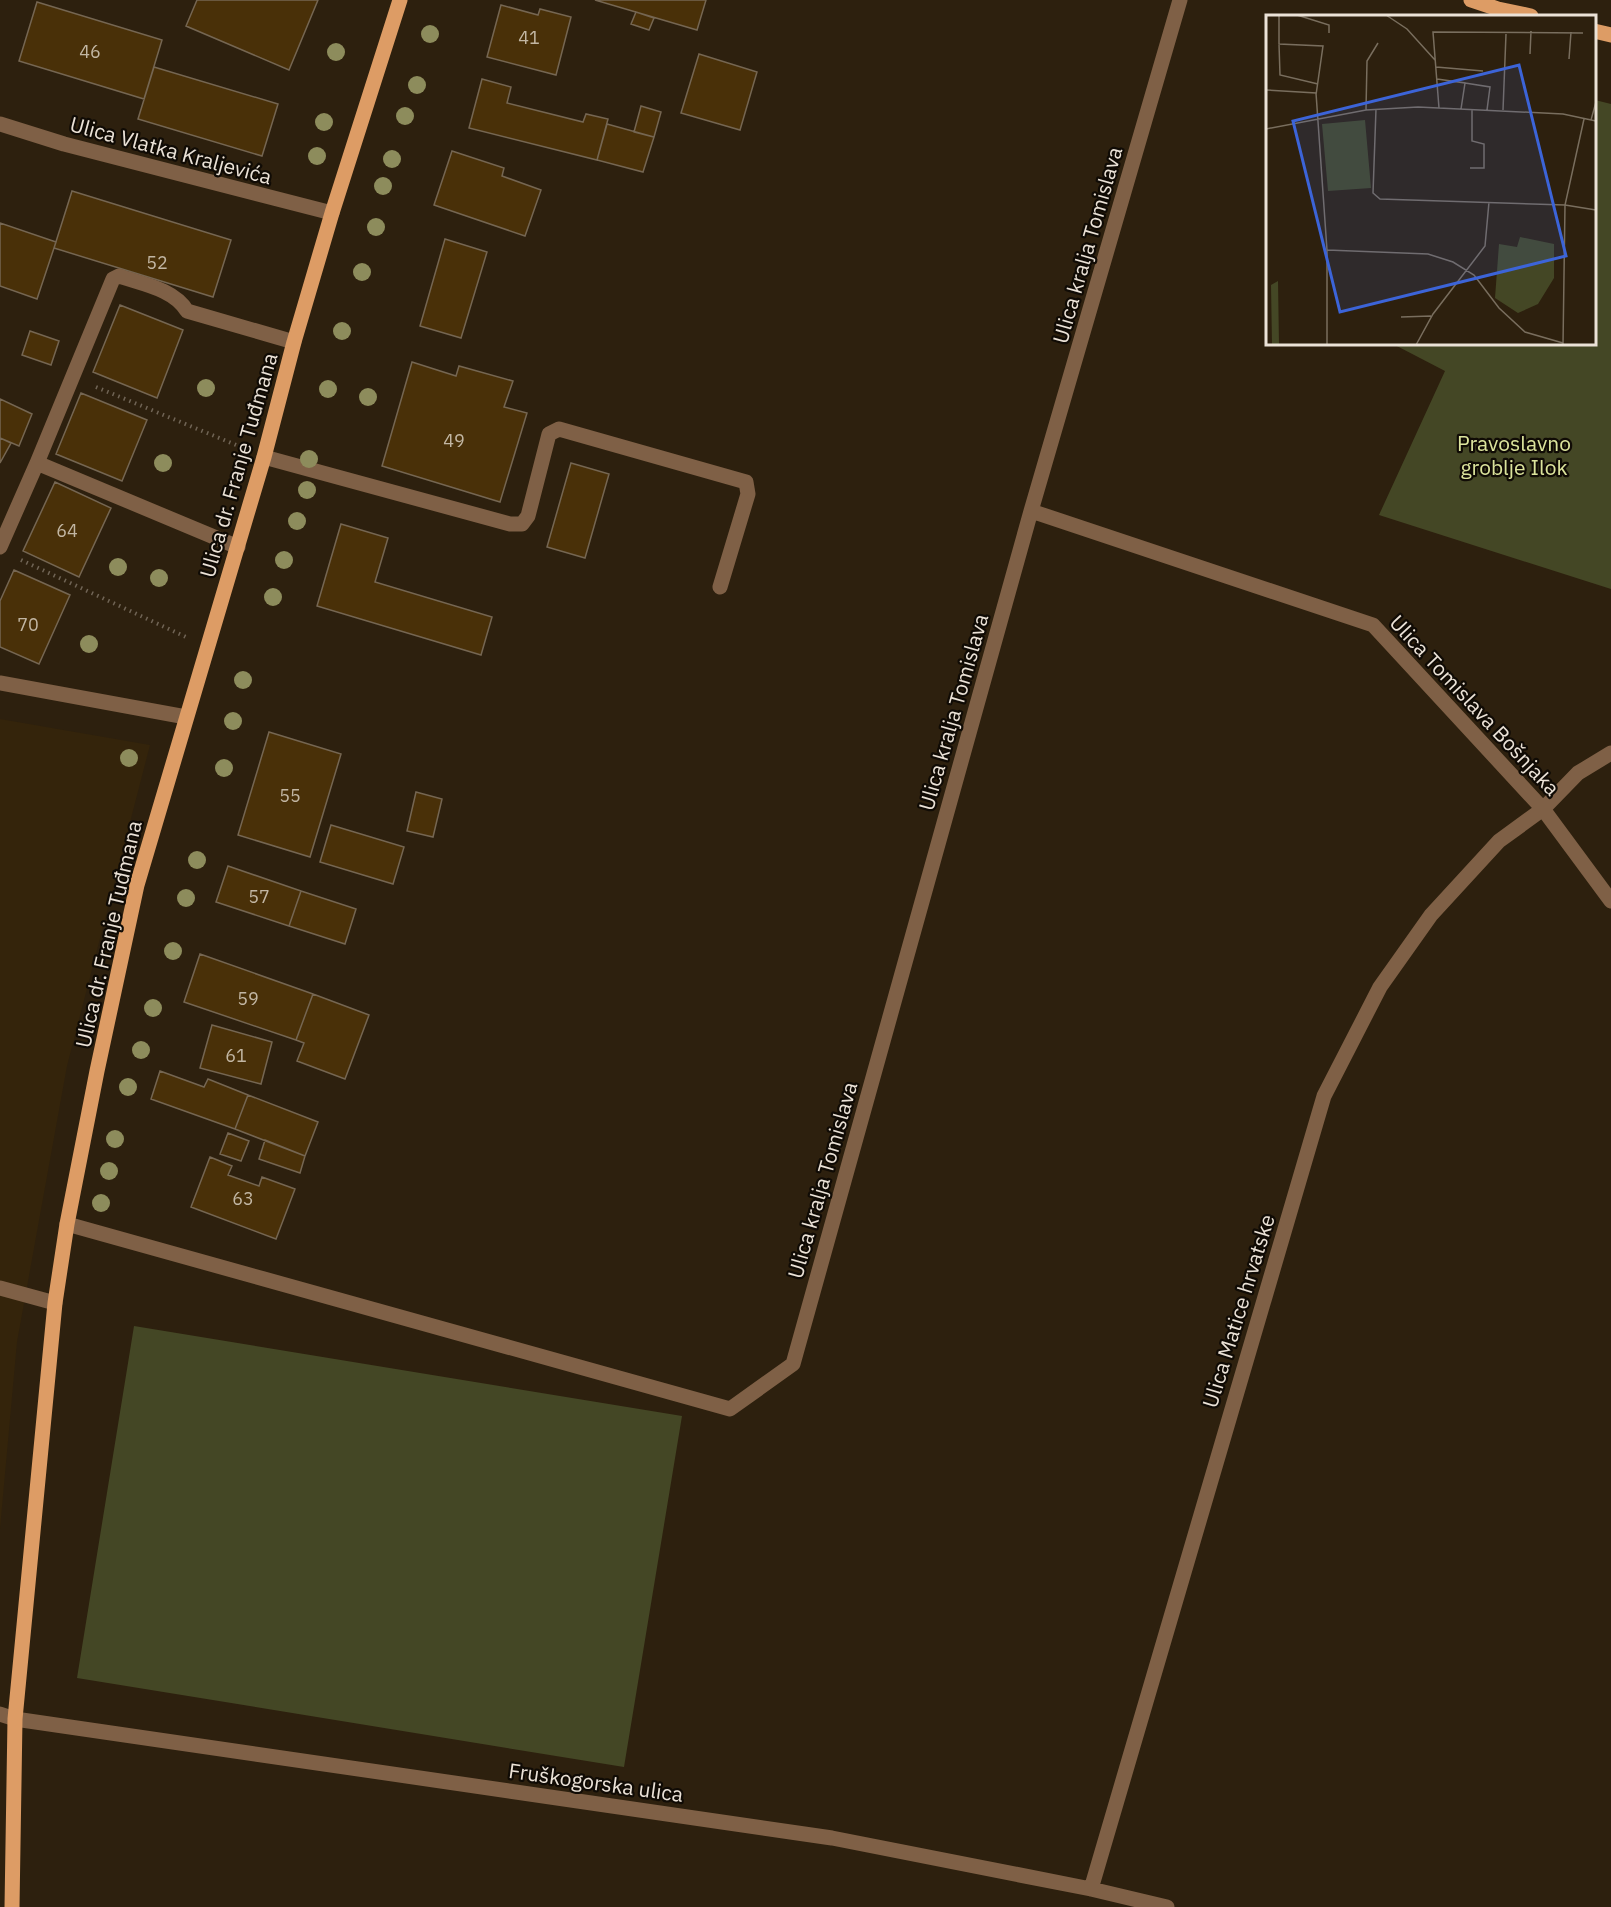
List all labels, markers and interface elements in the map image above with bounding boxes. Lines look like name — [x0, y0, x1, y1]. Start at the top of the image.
inset map — [1266, 15, 1596, 345]
house number: 41 — [518, 26, 540, 49]
house number: 46 — [79, 40, 101, 63]
street label: Ulica Vlatka Kraljevića — [67, 110, 275, 190]
street label: Ulica kralja Tomislava — [1046, 143, 1128, 347]
house number: 52 — [146, 251, 168, 274]
street label: Ulica dr. Franje Tuđmana — [193, 349, 283, 581]
house number: 49 — [443, 429, 465, 452]
park label: Pravoslavno groblje Ilok — [1457, 429, 1571, 481]
house number: 64 — [56, 519, 78, 542]
street label: Ulica Tomislava Bošnjaka — [1384, 609, 1566, 801]
street label: Ulica kralja Tomislava — [912, 610, 994, 814]
house number: 70 — [17, 613, 39, 636]
house number: 55 — [279, 784, 301, 807]
street label: Ulica dr. Franje Tuđmana — [68, 818, 148, 1050]
house number: 57 — [248, 885, 270, 908]
house number: 59 — [237, 987, 259, 1010]
house number: 61 — [225, 1044, 247, 1067]
street label: Ulica kralja Tomislava — [781, 1078, 863, 1282]
house number: 63 — [232, 1187, 254, 1210]
street label: Ulica Matice hrvatske — [1195, 1211, 1281, 1411]
street label: Fruškogorska ulica — [507, 1756, 685, 1808]

